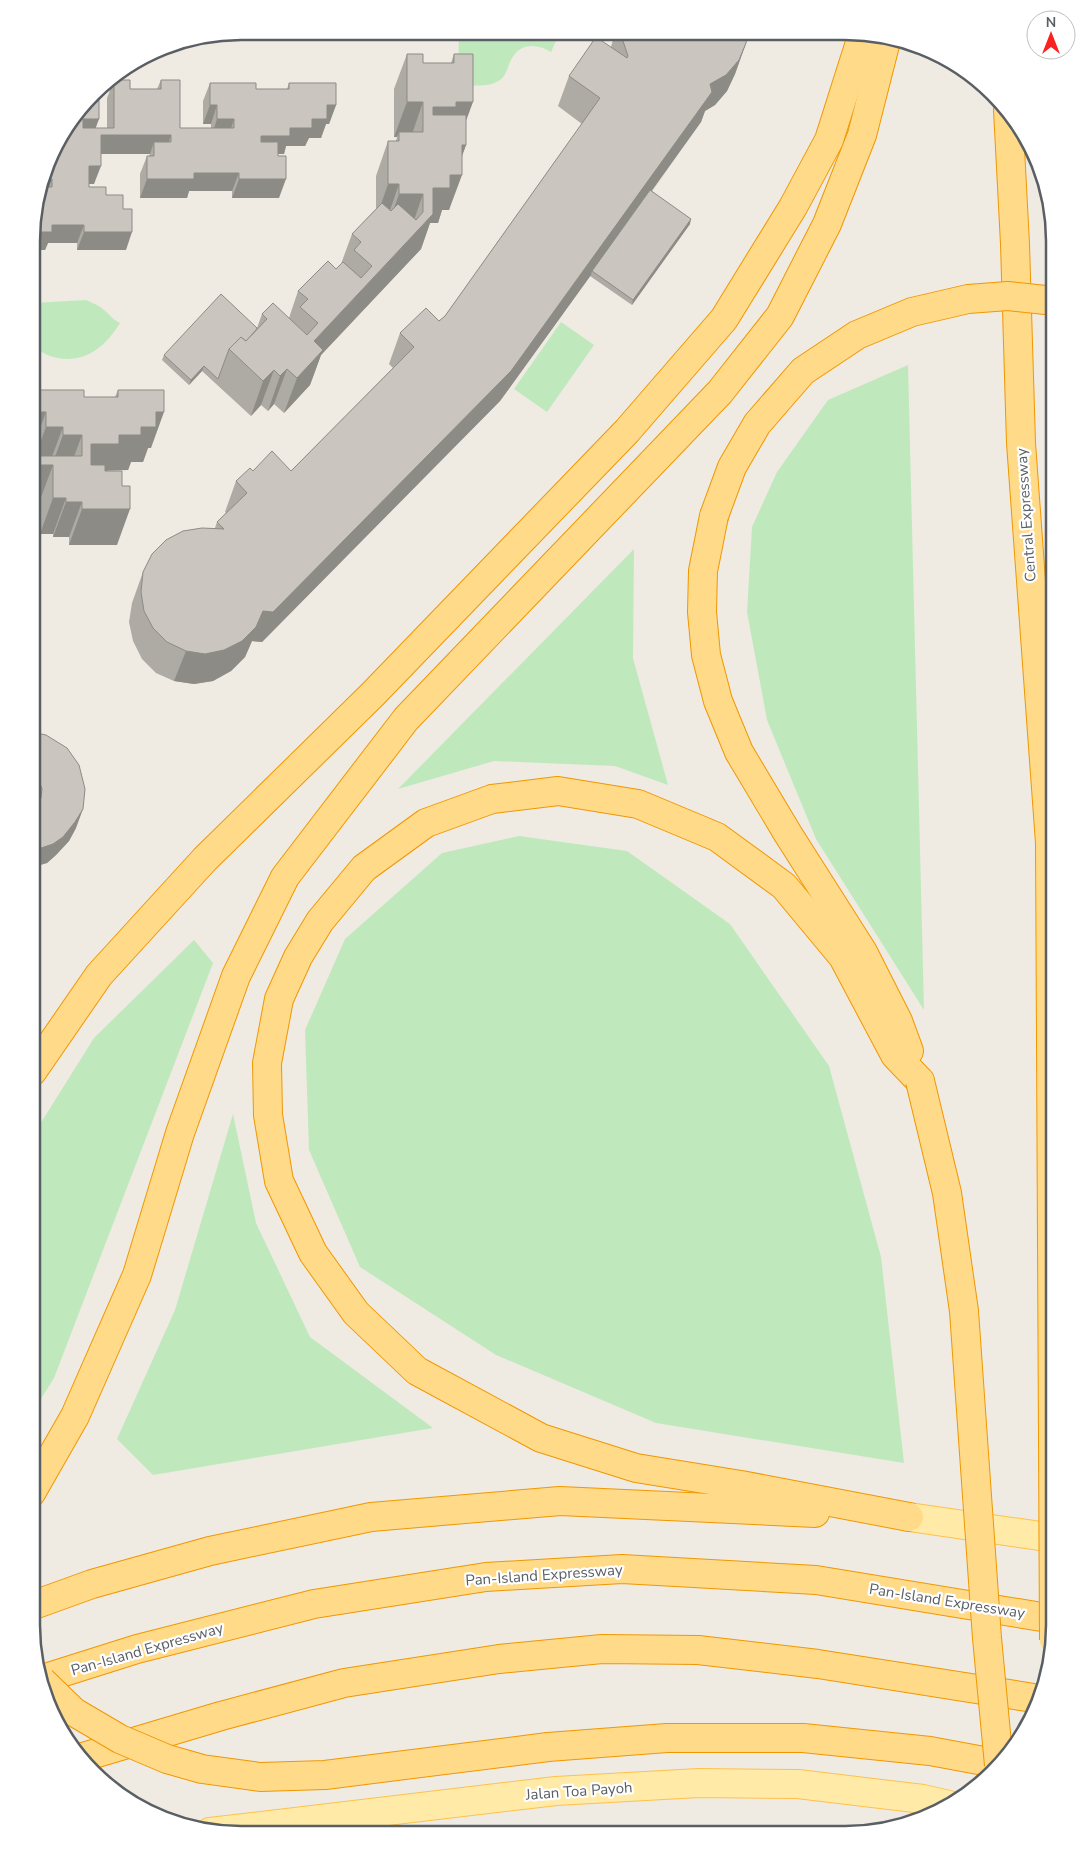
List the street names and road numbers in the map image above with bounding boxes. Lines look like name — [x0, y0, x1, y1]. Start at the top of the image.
street label: Central Expressway — [1011, 447, 1041, 582]
street label: Pan-Island Expressway — [465, 1560, 624, 1590]
street label: Pan-Island Expressway — [868, 1579, 1027, 1623]
street label: Pan-Island Expressway — [69, 1618, 226, 1680]
street label: Jalan Toa Payoh — [524, 1777, 633, 1805]

